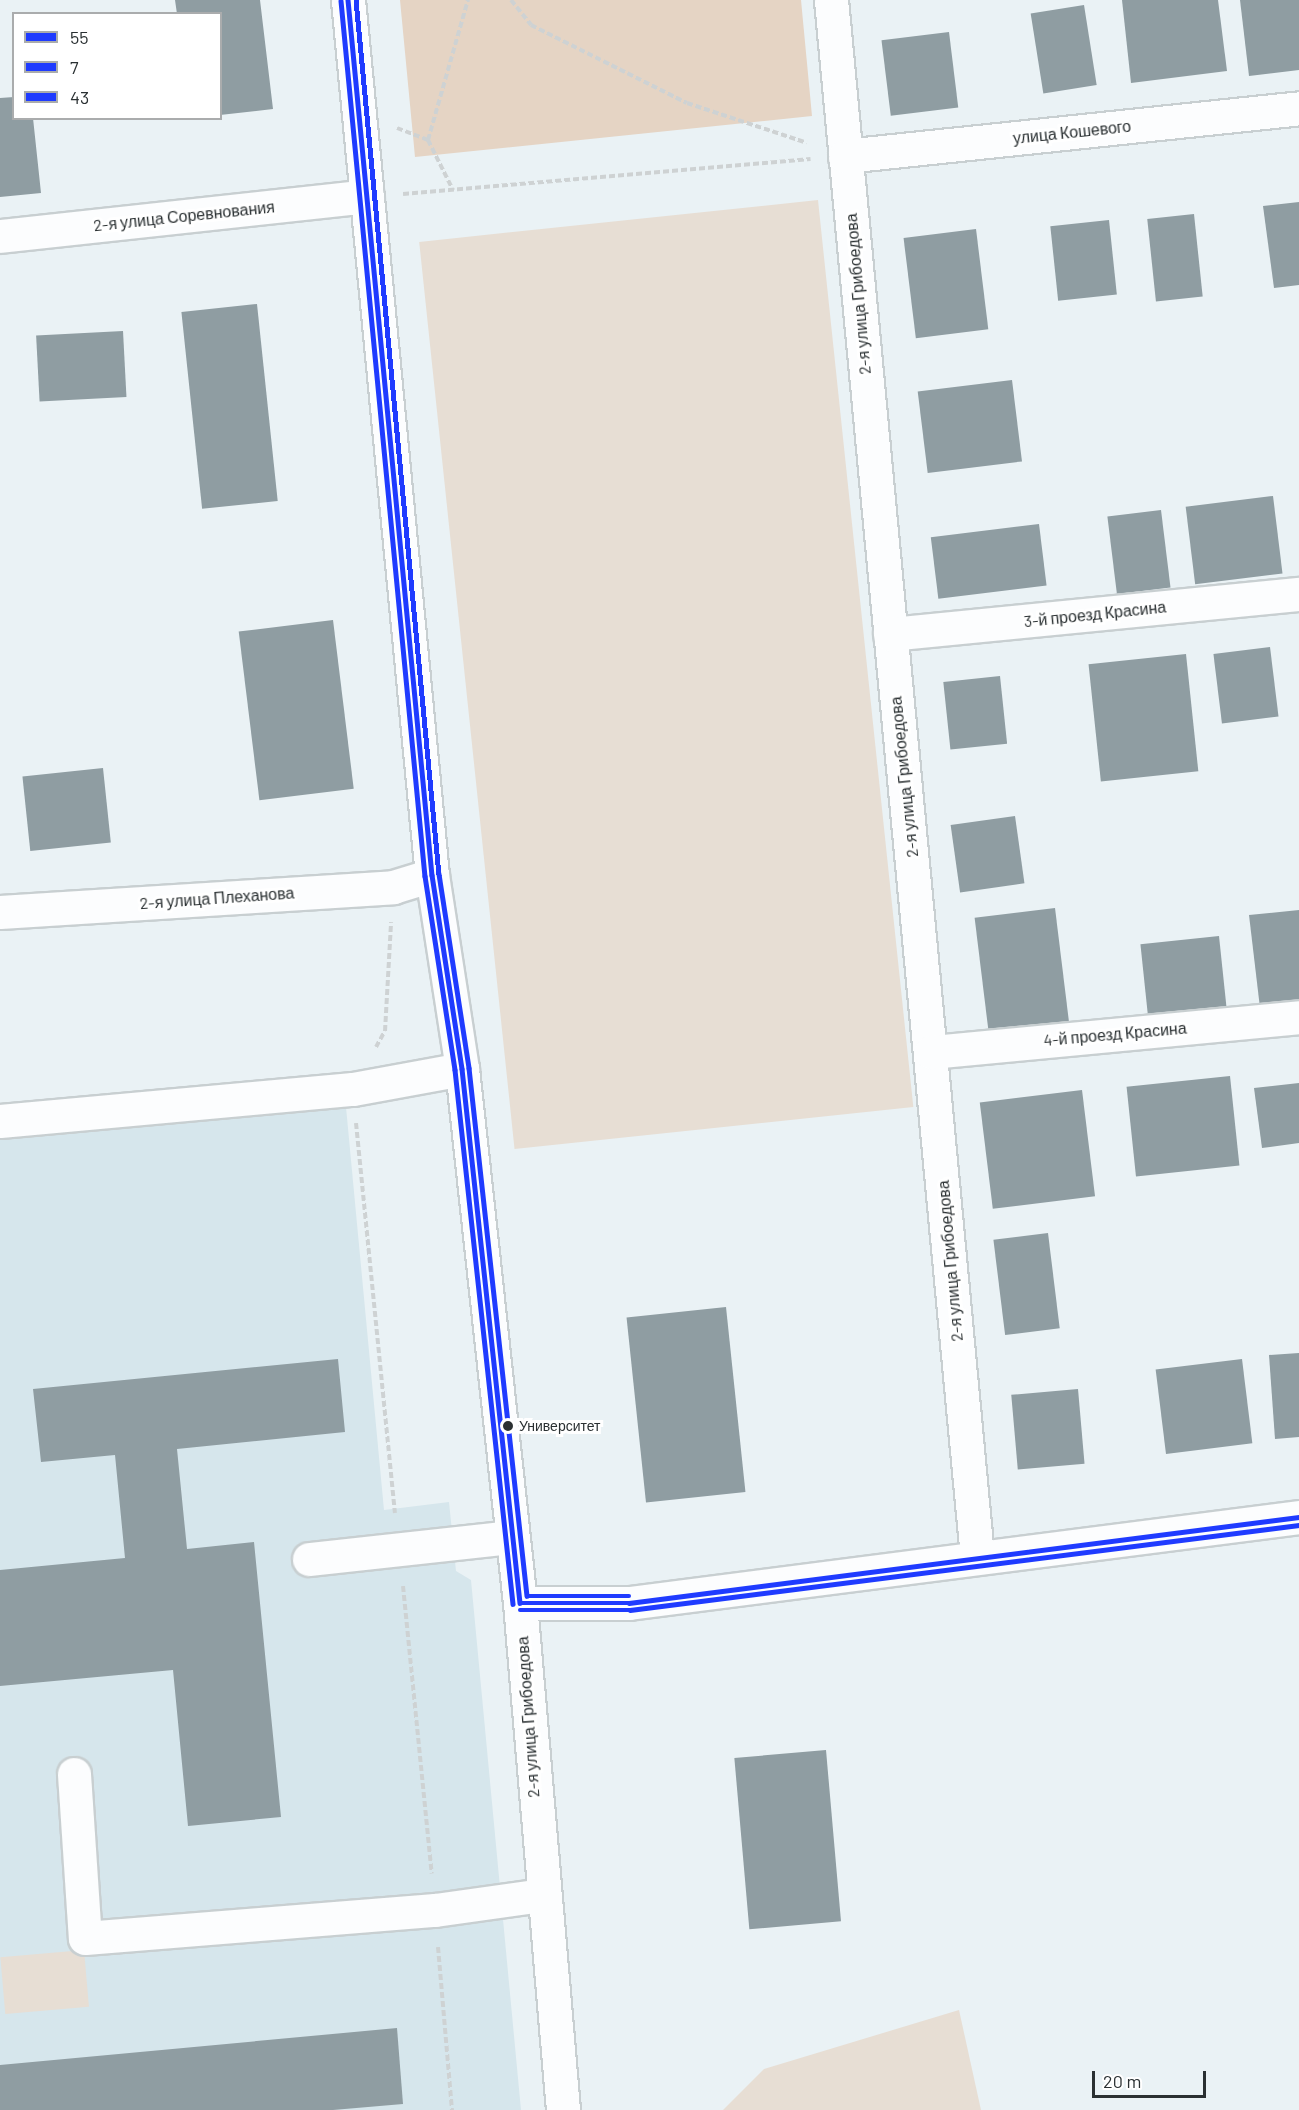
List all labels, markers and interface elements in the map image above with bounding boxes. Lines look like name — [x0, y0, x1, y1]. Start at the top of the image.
legend — [12, 12, 222, 120]
text: 55 — [70, 26, 89, 48]
text: 7 — [70, 56, 79, 78]
text: 43 — [70, 86, 89, 108]
street label: улица Кошевого — [1012, 116, 1132, 148]
street label: 2-я улица Соревнования — [92, 197, 276, 235]
street label: 2-я улица Грибоедова — [841, 213, 875, 375]
street label: 3-й проезд Красина — [1023, 597, 1167, 631]
street label: 2-я улица Грибоедова — [886, 696, 922, 858]
street label: 2-я улица Плеханова — [139, 883, 295, 913]
street label: 4-й проезд Красина — [1043, 1018, 1187, 1050]
street label: 2-я улица Грибоедова — [933, 1180, 967, 1342]
place label: Университет — [519, 1418, 600, 1434]
marker: Университет — [502, 1420, 514, 1432]
street label: 2-я улица Грибоедова — [513, 1636, 543, 1798]
scale bar — [1095, 2059, 1209, 2097]
text: 20 m — [1103, 2070, 1141, 2092]

